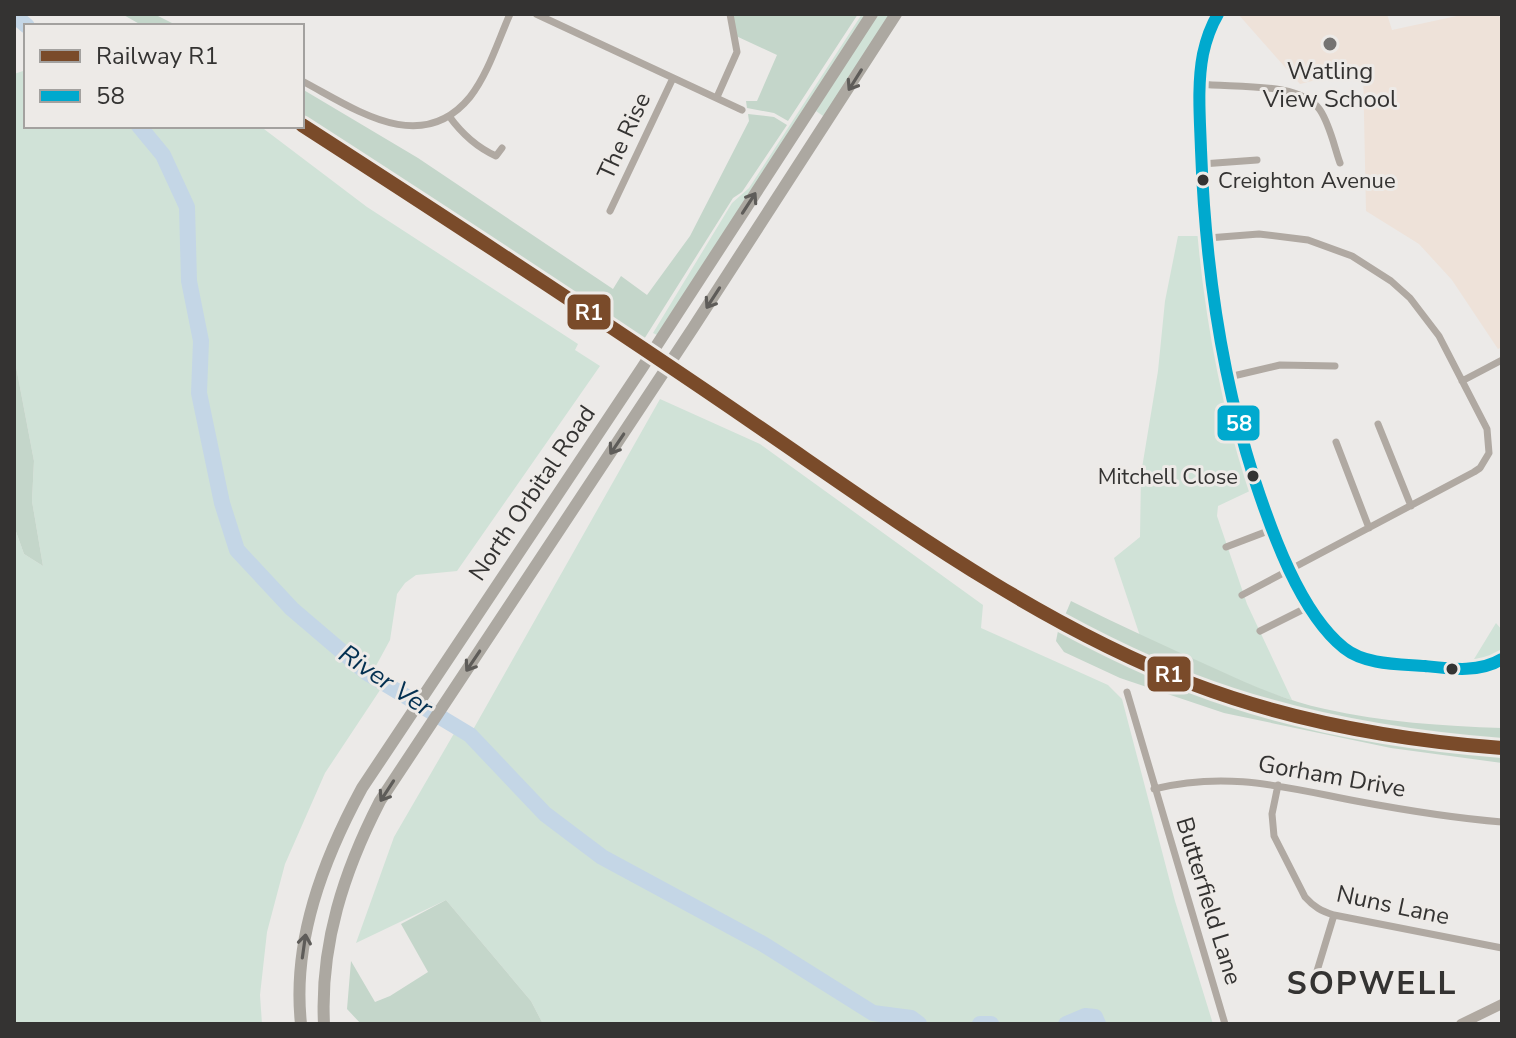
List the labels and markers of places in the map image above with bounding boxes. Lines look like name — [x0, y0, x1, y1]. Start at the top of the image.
marker: Watling View School — [1321, 35, 1339, 53]
place label: Watling View School — [1262, 55, 1397, 115]
place label: Creighton Avenue — [1218, 166, 1396, 196]
marker: Creighton Avenue — [1195, 172, 1211, 188]
place label: Mitchell Close — [1098, 462, 1238, 492]
marker: Mitchell Close — [1245, 468, 1261, 484]
unlabelled marker — [1444, 661, 1460, 677]

